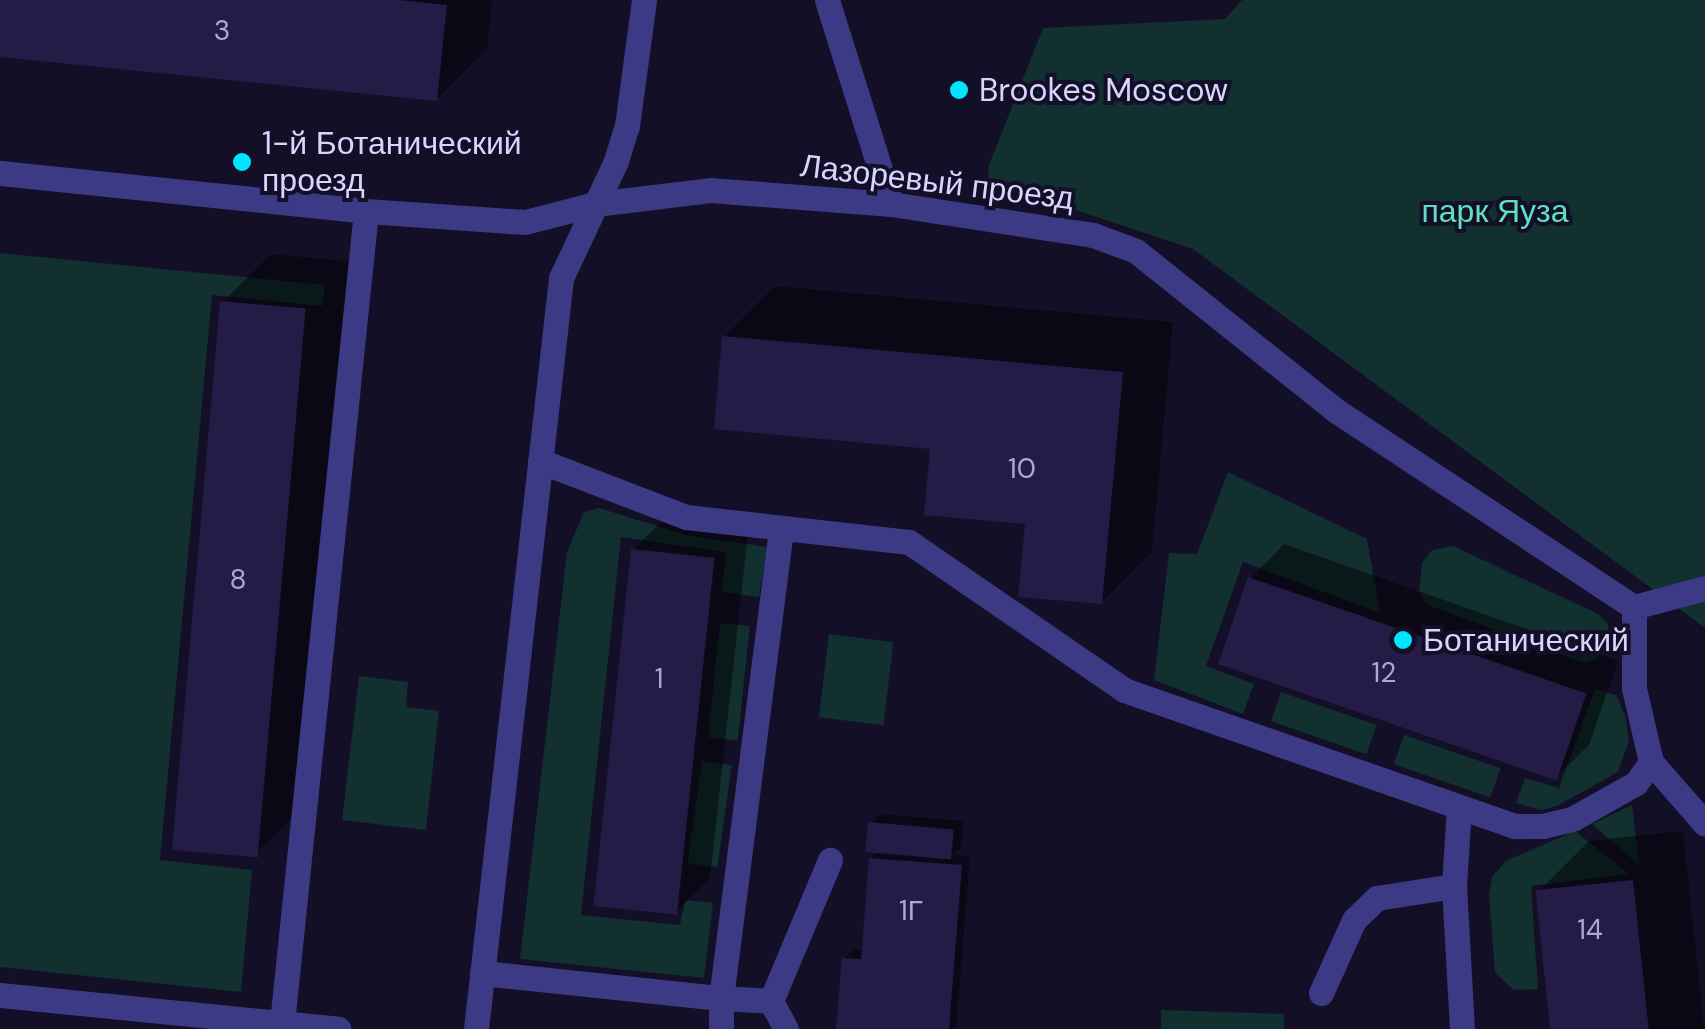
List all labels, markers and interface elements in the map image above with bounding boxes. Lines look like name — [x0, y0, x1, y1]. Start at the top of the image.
house number: 3 — [214, 14, 230, 48]
place label: Brookes Moscow — [979, 71, 1228, 109]
marker: Brookes Moscow — [948, 79, 970, 101]
place label: 1-й Ботанический проезд — [262, 125, 522, 200]
street label: Лазоревый проезд — [798, 146, 1076, 218]
marker: 1-й Ботанический проезд — [231, 151, 253, 173]
park label: парк Яуза — [1421, 192, 1569, 230]
house number: 10 — [1008, 452, 1036, 486]
house number: 8 — [229, 563, 247, 597]
place label: Ботанический — [1423, 621, 1629, 659]
marker: Ботанический — [1392, 629, 1414, 651]
house number: 12 — [1372, 656, 1396, 690]
house number: 1 — [655, 662, 663, 696]
house number: 1Г — [899, 894, 923, 928]
house number: 14 — [1577, 913, 1603, 947]

